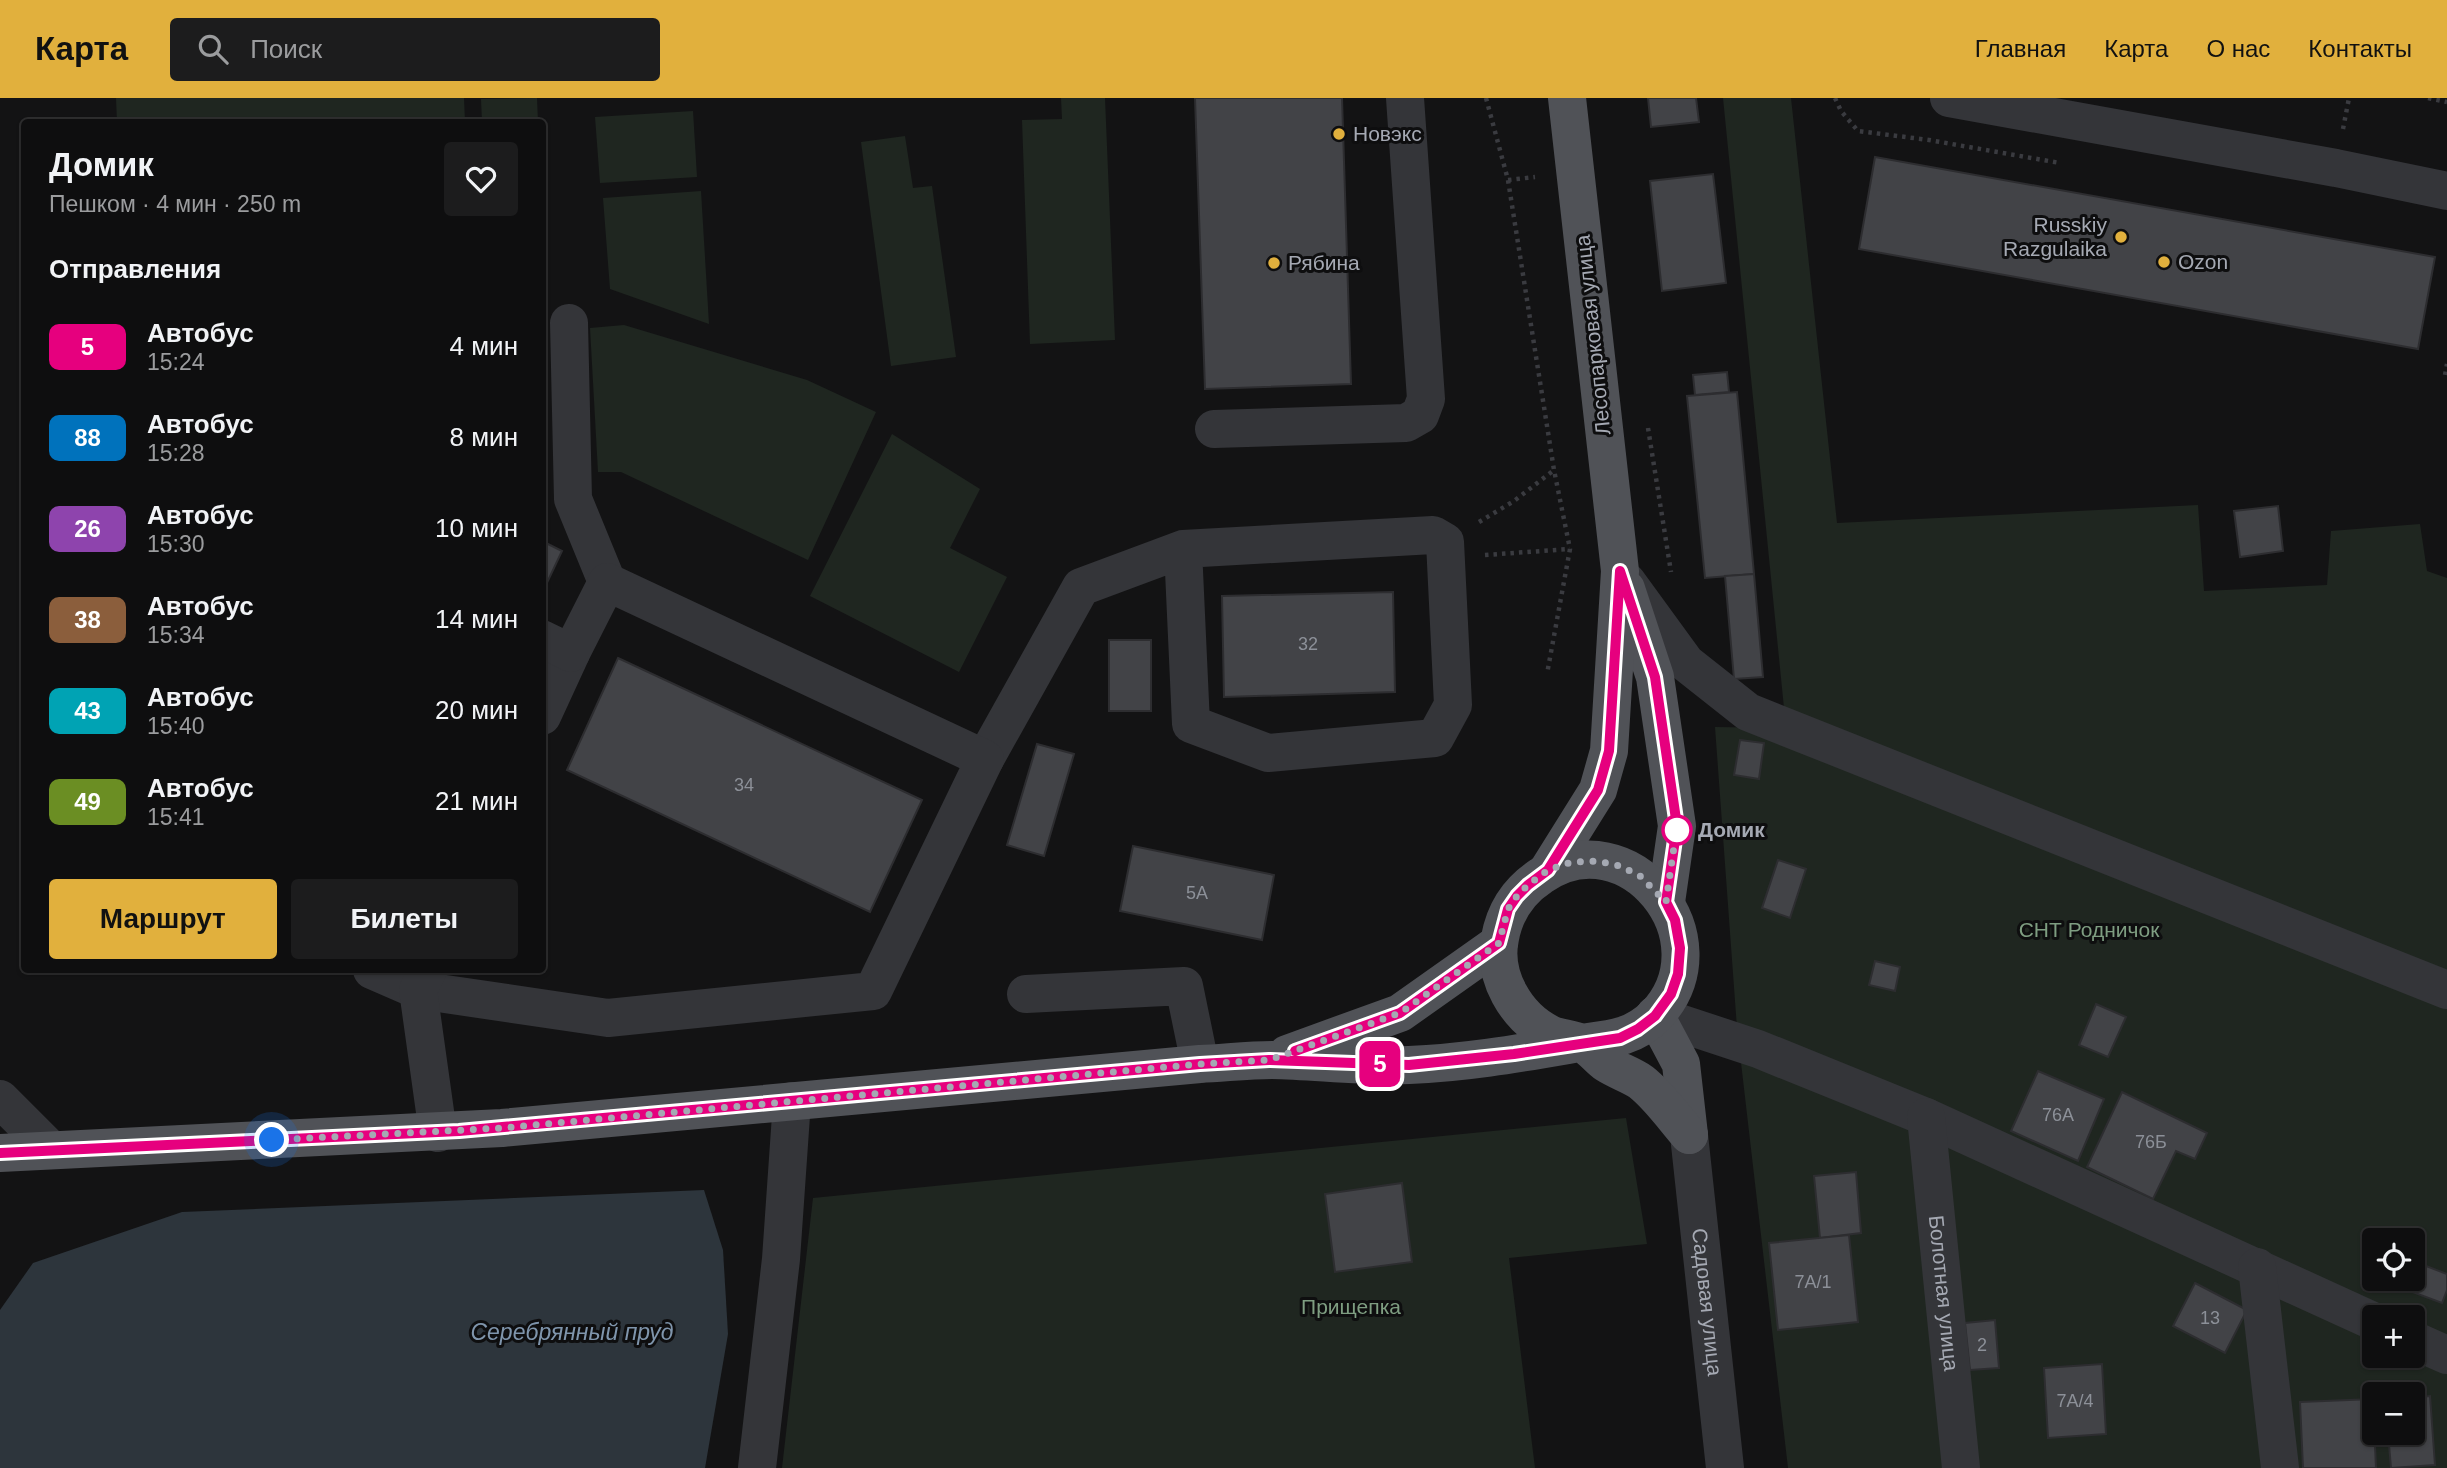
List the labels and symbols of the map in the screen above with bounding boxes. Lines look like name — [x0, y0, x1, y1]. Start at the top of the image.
place label: Новэкс — [1353, 122, 1422, 145]
marker: Новэкс — [1331, 126, 1347, 142]
place label: Russkiy Razgulaika — [2003, 213, 2107, 260]
marker: Russkiy Razgulaika — [2113, 229, 2129, 245]
street label: Лесопарковая улица — [1571, 233, 1614, 436]
place label: Ozon — [2178, 250, 2228, 273]
place label: Рябина — [1288, 251, 1360, 274]
marker: Ozon — [2156, 254, 2172, 270]
marker: Рябина — [1266, 255, 1282, 271]
house number: 32 — [1298, 634, 1318, 654]
house number: 34 — [734, 775, 754, 795]
marker: Домик — [1662, 815, 1692, 845]
place label: Домик — [1698, 818, 1765, 841]
house number: 5А — [1186, 883, 1208, 903]
park label: СНТ Родничок — [2019, 918, 2160, 941]
line badge: 5 — [1357, 1041, 1403, 1087]
house number: 76А — [2042, 1105, 2074, 1125]
your location — [254, 1122, 289, 1157]
house number: 76Б — [2135, 1132, 2167, 1152]
street label: Болотная улица — [1925, 1214, 1963, 1372]
street label: Садовая улица — [1688, 1227, 1727, 1377]
house number: 7А/1 — [1794, 1272, 1832, 1292]
park label: Прищепка — [1301, 1295, 1401, 1318]
house number: 13 — [2200, 1308, 2220, 1328]
water label: Серебрянный пруд — [470, 1319, 674, 1345]
house number: 2 — [1977, 1335, 1987, 1355]
house number: 7А/4 — [2056, 1391, 2094, 1411]

